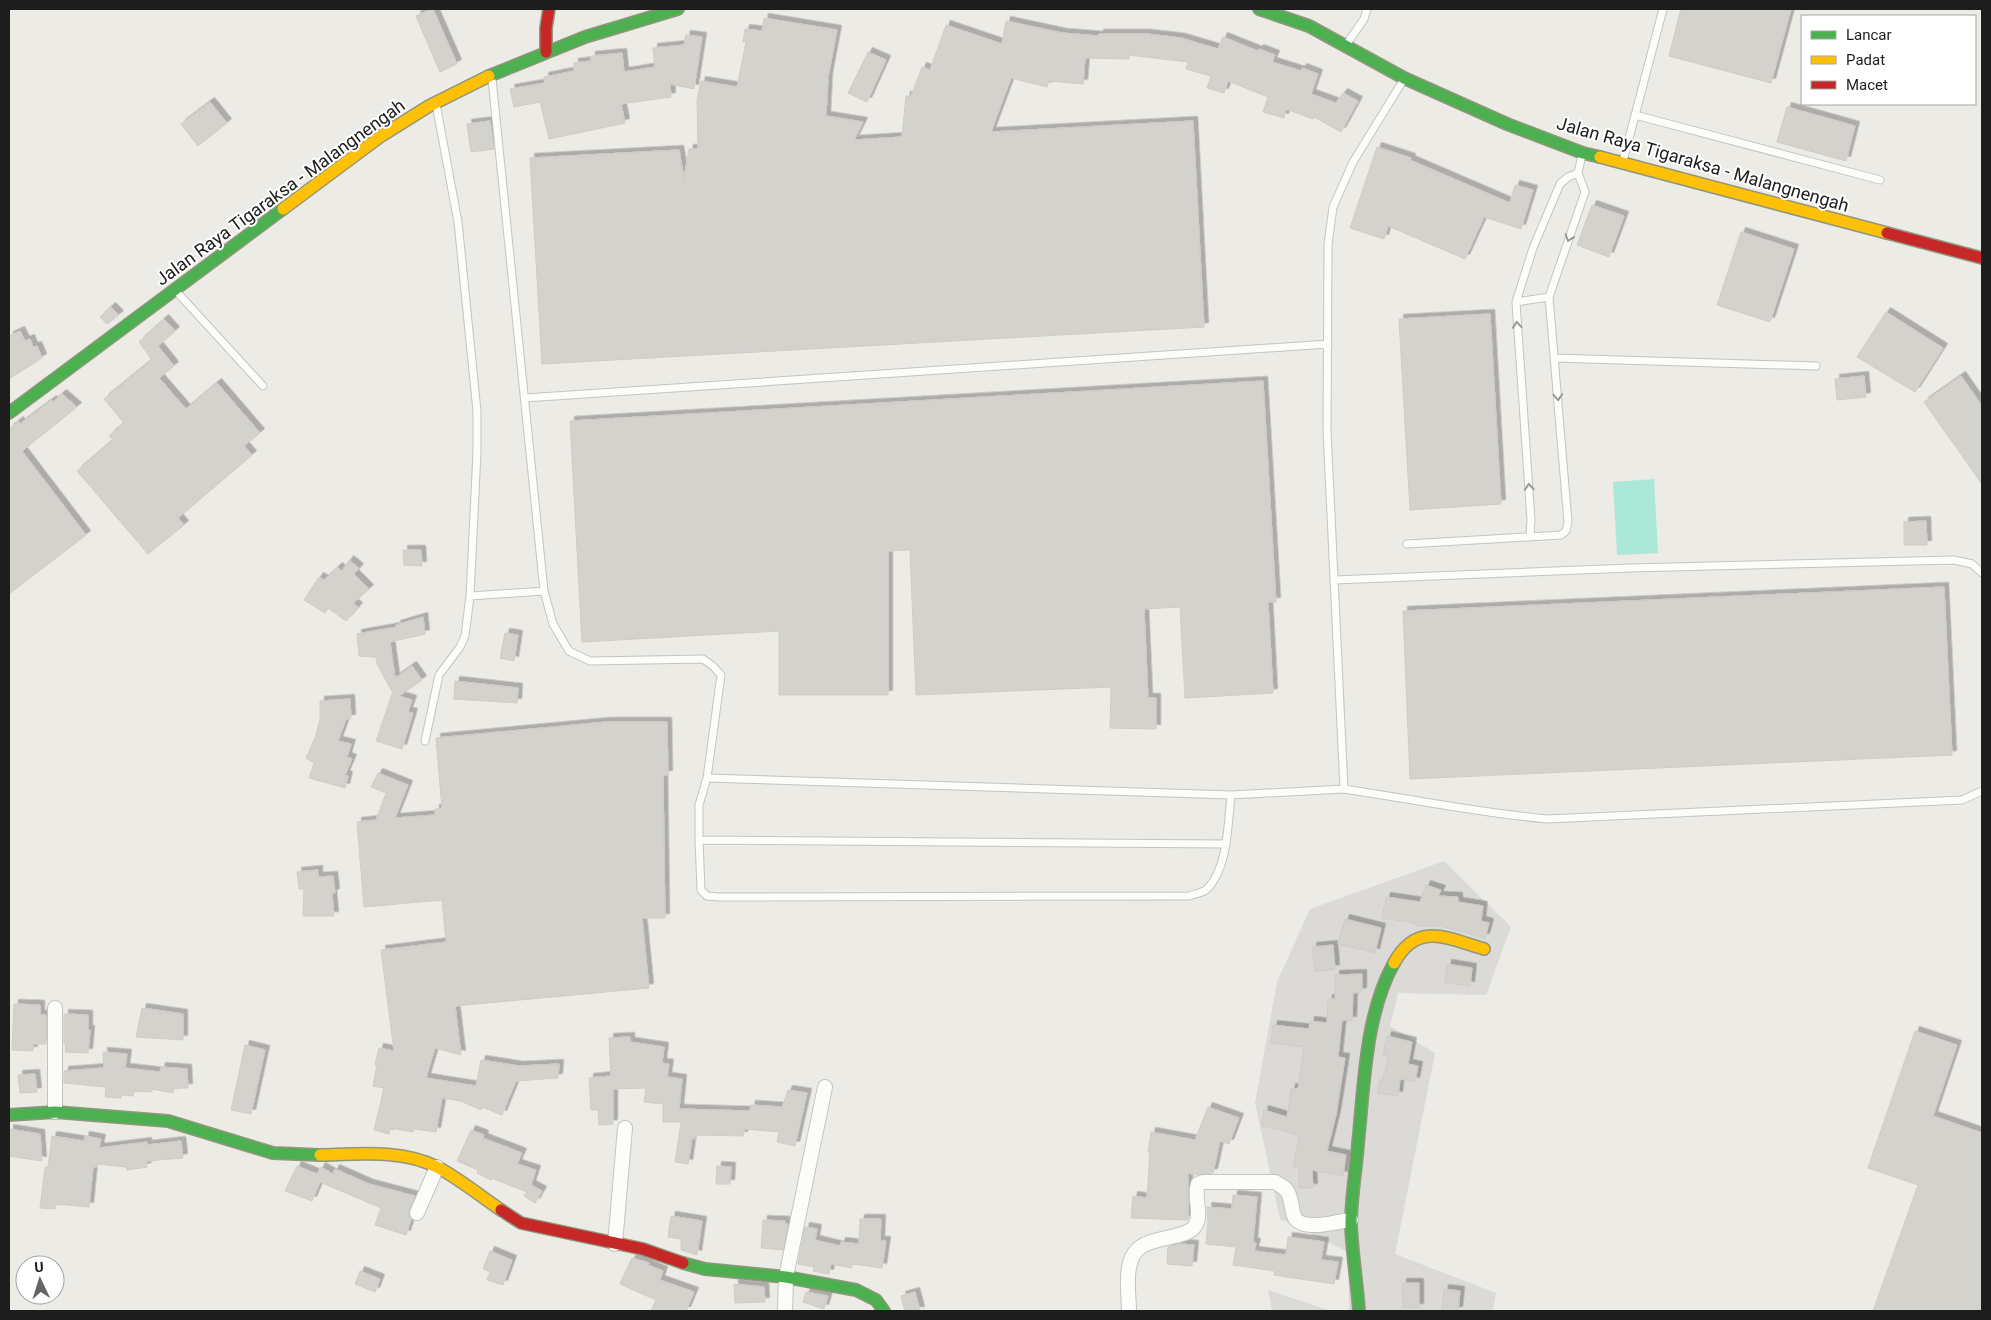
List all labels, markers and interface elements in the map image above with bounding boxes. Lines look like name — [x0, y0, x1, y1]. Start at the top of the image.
legend — [1801, 15, 1976, 105]
text: Lancar — [1846, 26, 1892, 44]
text: Padat — [1846, 51, 1885, 69]
text: Macet — [1846, 76, 1888, 94]
street label: Jalan Raya Tigaraksa - Malangnengah — [151, 94, 409, 290]
street label: Jalan Raya Tigaraksa - Malangnengah — [1554, 112, 1852, 216]
one-way arrow — [1565, 234, 1575, 242]
one-way arrow — [1512, 321, 1523, 329]
one-way arrow — [1553, 393, 1564, 401]
one-way arrow — [1523, 483, 1534, 491]
north arrow — [15, 1255, 65, 1305]
text: U — [34, 1259, 44, 1275]

